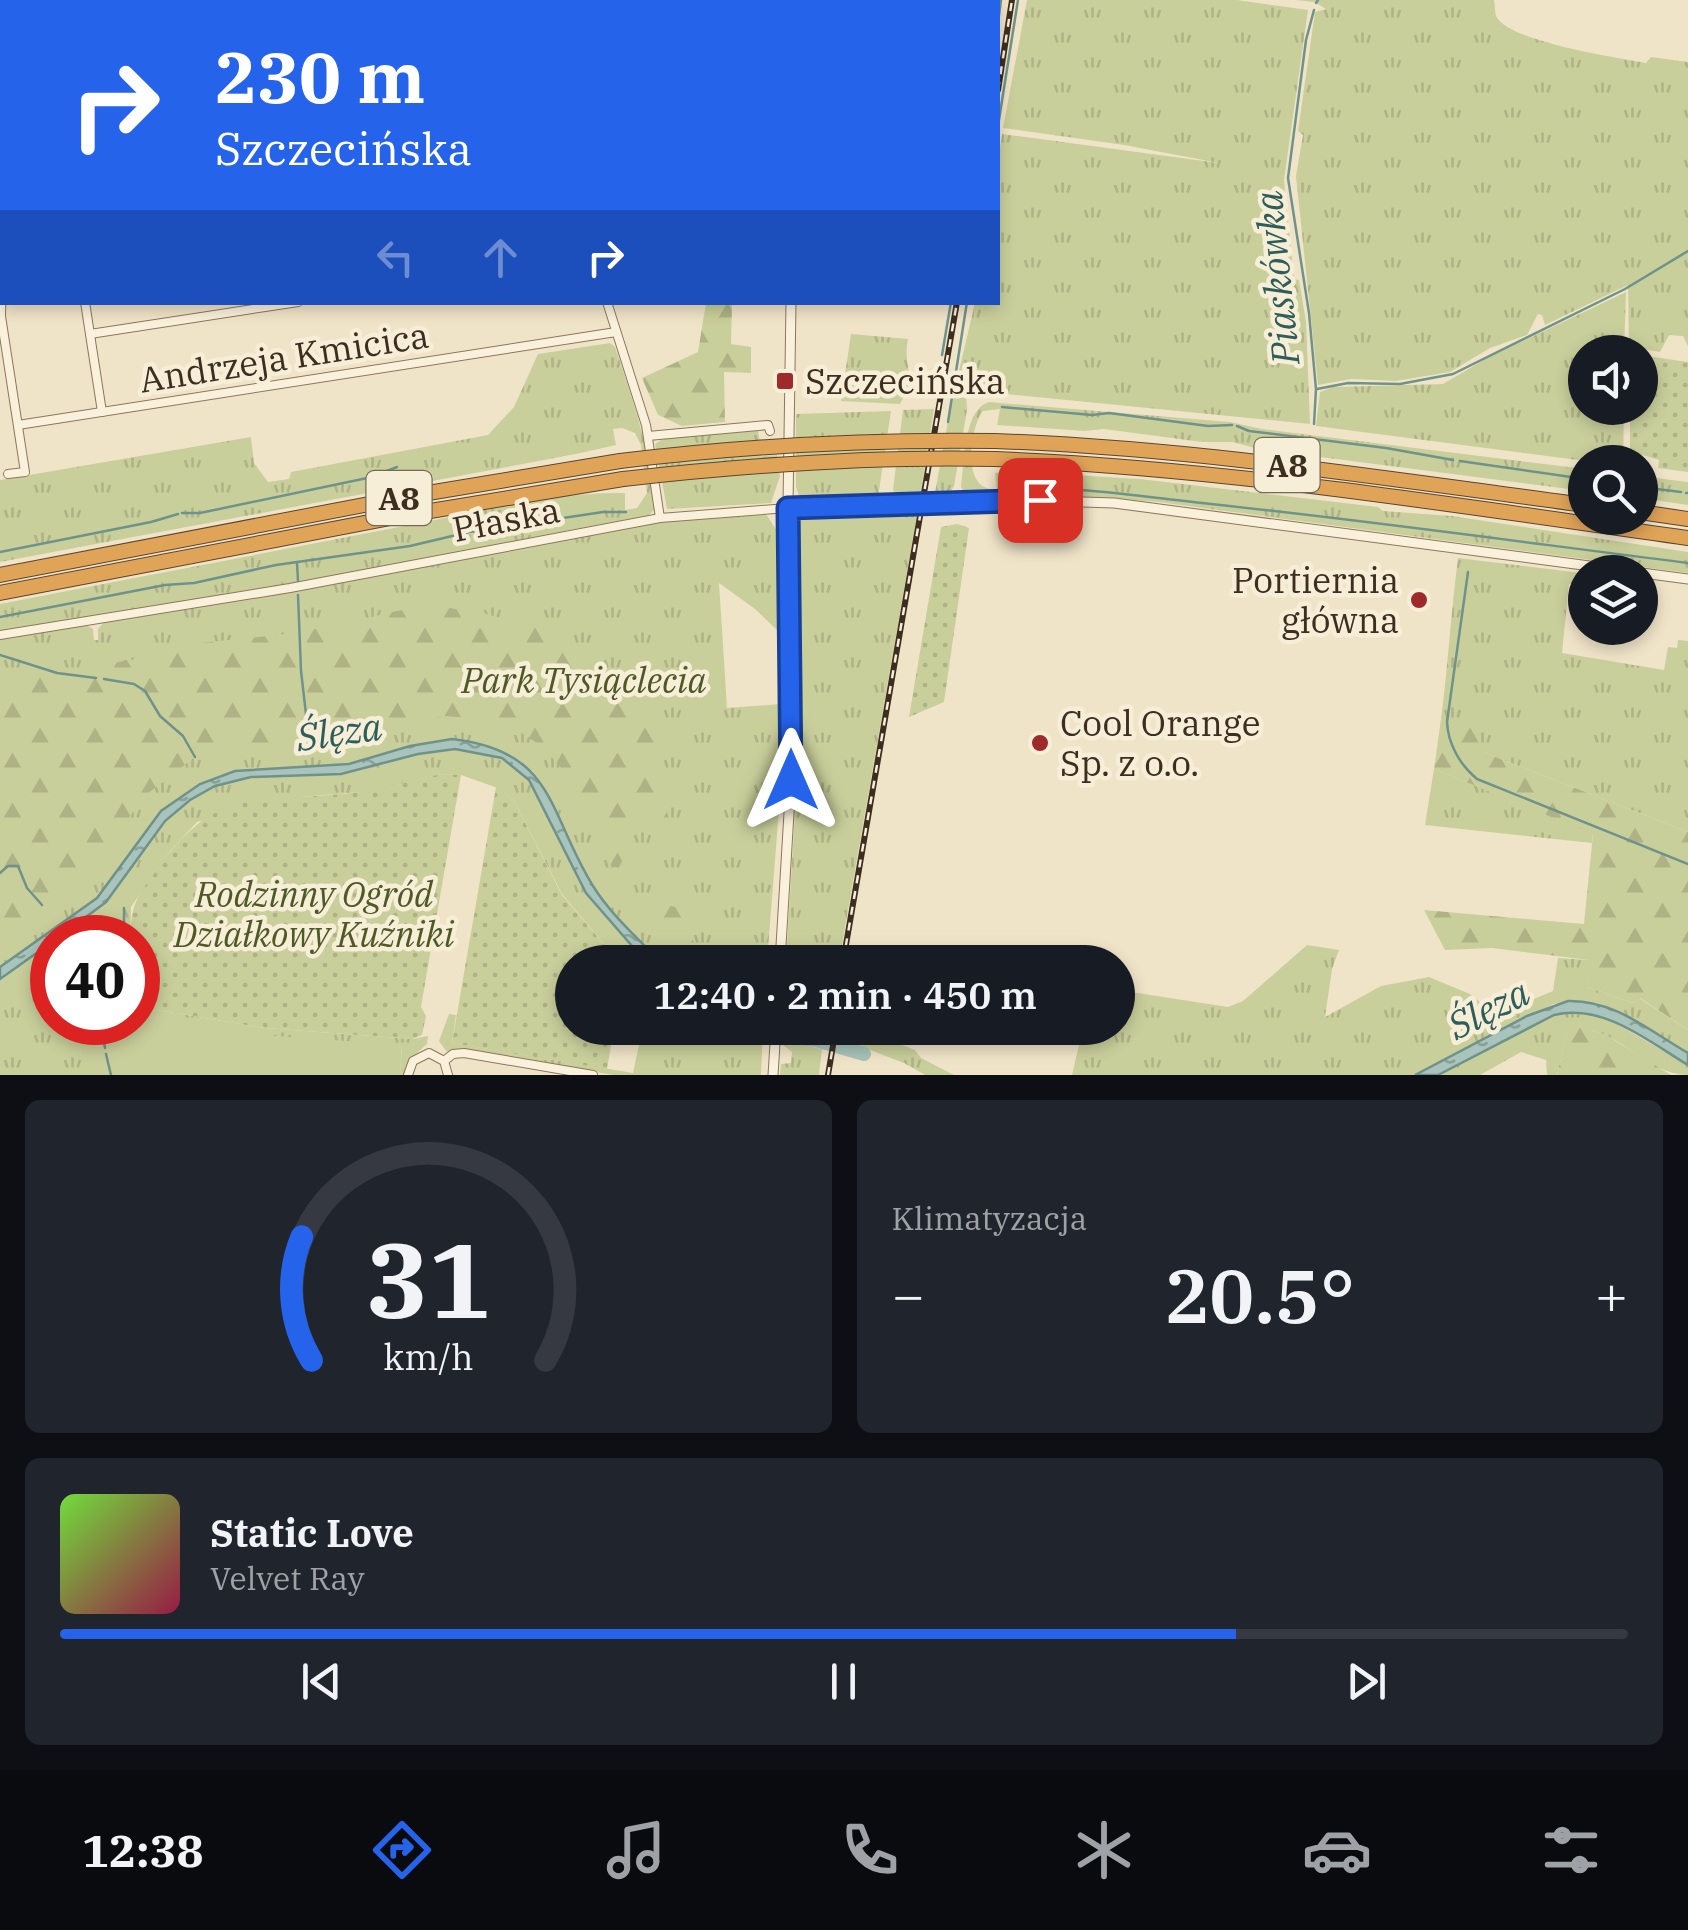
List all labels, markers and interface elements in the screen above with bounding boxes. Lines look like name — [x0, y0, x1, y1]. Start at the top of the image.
text: 230 m — [215, 31, 425, 122]
icon: right — [50, 40, 180, 170]
text: Szczecińska — [215, 119, 472, 177]
water label: Piaskówka — [1242, 188, 1310, 368]
icon: left — [368, 230, 423, 285]
icon: ahead — [473, 230, 528, 285]
icon: right — [578, 230, 633, 285]
street label: Andrzeja Kmicica — [136, 311, 432, 403]
map controls — [1568, 335, 1658, 645]
button: sound — [1568, 335, 1658, 425]
place label: Szczecińska — [805, 358, 1005, 404]
marker: Szczecińska — [774, 370, 796, 392]
road number: A8 — [1254, 438, 1320, 492]
button: search — [1568, 445, 1658, 535]
pin — [998, 458, 1083, 543]
road number: A8 — [366, 471, 432, 525]
icon: arrive — [1013, 473, 1068, 528]
street label: Płaska — [448, 486, 564, 552]
button: layers — [1568, 555, 1658, 645]
place label: Portiernia główna — [1232, 557, 1399, 643]
marker: Portiernia główna — [1408, 589, 1430, 611]
park label: Park Tysiąclecia — [460, 657, 707, 703]
place label: Cool Orange Sp. z o.o. — [1060, 700, 1260, 786]
water label: Ślęza — [292, 701, 385, 761]
position arrow — [739, 728, 843, 832]
marker: Cool Orange Sp. z o.o. — [1029, 732, 1051, 754]
park label: Rodzinny Ogród Działkowy Kuźniki — [173, 871, 455, 957]
speed limit sign: 40 — [30, 915, 160, 1045]
water label: Ślęza — [1438, 967, 1538, 1050]
text: 12:40 · 2 min · 450 m — [653, 970, 1037, 1019]
text: Klimatyzacja — [892, 1197, 1087, 1239]
text: 31 — [366, 1211, 491, 1347]
text: 20.5° — [1164, 1246, 1355, 1344]
text: − — [892, 1259, 925, 1330]
text: + — [1595, 1259, 1628, 1330]
text: km/h — [383, 1333, 473, 1380]
text: Static Love — [210, 1508, 414, 1557]
text: Velvet Ray — [210, 1557, 365, 1599]
icon: previous — [294, 1654, 349, 1709]
icon: pause — [816, 1654, 871, 1709]
icon: next — [1339, 1654, 1394, 1709]
icon: directions — [367, 1815, 437, 1885]
icon: music — [601, 1815, 671, 1885]
icon: phone — [835, 1815, 905, 1885]
icon: climate — [1069, 1815, 1139, 1885]
icon: car — [1302, 1815, 1372, 1885]
icon: filters — [1536, 1815, 1606, 1885]
text: 12:38 — [82, 1821, 204, 1879]

